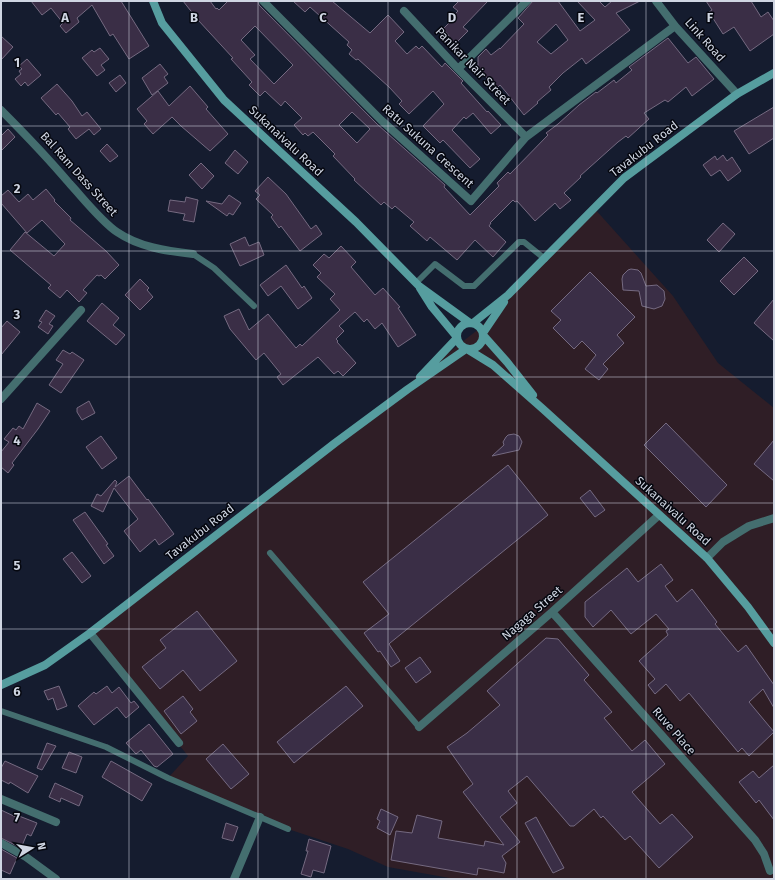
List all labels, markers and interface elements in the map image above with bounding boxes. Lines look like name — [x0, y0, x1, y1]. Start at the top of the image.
text: A — [60, 10, 69, 25]
text: B — [190, 10, 198, 25]
text: C — [319, 10, 327, 25]
text: D — [448, 10, 457, 25]
text: E — [578, 10, 585, 25]
text: F — [707, 10, 714, 25]
street label: Link Road — [682, 15, 728, 65]
street label: Panikar Nair Street — [433, 24, 514, 108]
text: 1 — [14, 55, 20, 70]
street label: Ratu Sukuna Crescent — [380, 101, 477, 191]
street label: Sukanaivalu Road — [246, 103, 326, 179]
street label: Tavakubu Road — [607, 118, 681, 180]
street label: Bal Ram Dass Street — [38, 129, 121, 219]
text: 2 — [14, 181, 21, 196]
text: 3 — [13, 307, 21, 322]
text: 4 — [13, 433, 21, 448]
street label: Sukanaivalu Road — [632, 474, 714, 548]
street label: Tavakubu Road — [163, 501, 237, 563]
text: 5 — [14, 558, 21, 573]
street label: Nagaga Street — [499, 583, 566, 643]
text: 6 — [13, 684, 21, 699]
street label: Ruve Place — [649, 704, 699, 758]
text: 7 — [14, 810, 20, 825]
north arrow — [12, 828, 52, 868]
text: N — [34, 841, 48, 851]

